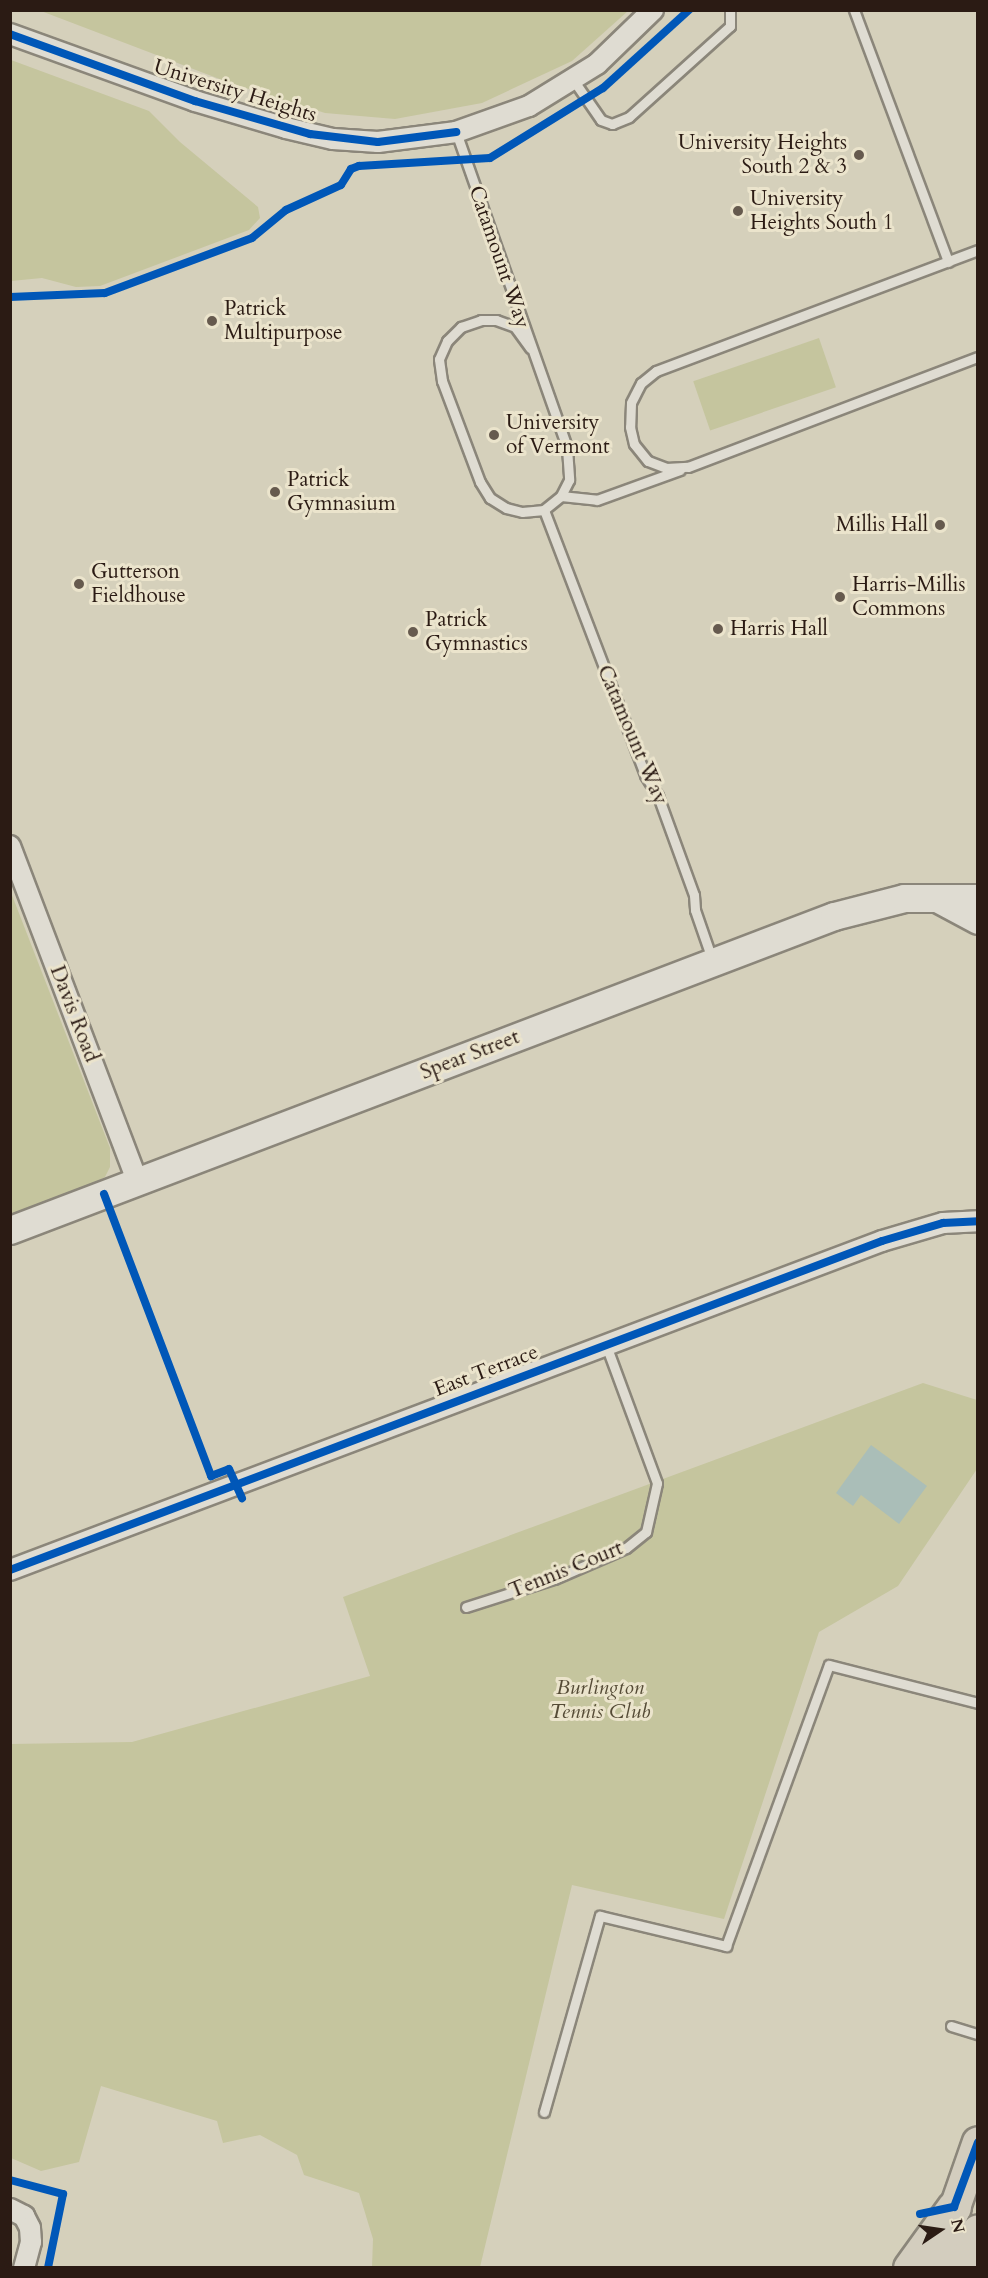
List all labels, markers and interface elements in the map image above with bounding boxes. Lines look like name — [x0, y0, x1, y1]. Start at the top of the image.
street label: University Heights — [150, 54, 320, 128]
place label: University Heights South 2 & 3 — [678, 130, 847, 180]
marker: University Heights South 2 & 3 — [852, 148, 866, 162]
street label: Catamount Way — [463, 182, 535, 332]
place label: University Heights South 1 — [750, 186, 894, 236]
marker: University Heights South 1 — [731, 204, 745, 218]
place label: Patrick Multipurpose — [224, 296, 343, 346]
marker: Patrick Multipurpose — [205, 314, 219, 328]
place label: University of Vermont — [506, 410, 610, 460]
marker: University of Vermont — [487, 428, 501, 442]
place label: Patrick Gymnasium — [287, 467, 396, 517]
marker: Patrick Gymnasium — [268, 485, 282, 499]
place label: Millis Hall — [836, 512, 928, 538]
marker: Millis Hall — [933, 518, 947, 532]
place label: Gutterson Fieldhouse — [91, 559, 186, 609]
place label: Harris-Millis Commons — [852, 572, 966, 622]
marker: Gutterson Fieldhouse — [72, 577, 86, 591]
marker: Harris-Millis Commons — [833, 590, 847, 604]
place label: Patrick Gymnastics — [425, 607, 528, 657]
place label: Harris Hall — [730, 616, 828, 642]
marker: Harris Hall — [711, 622, 725, 636]
marker: Patrick Gymnastics — [406, 625, 420, 639]
street label: Catamount Way — [591, 661, 673, 809]
street label: Davis Road — [44, 962, 104, 1066]
street label: Spear Street — [417, 1025, 523, 1085]
street label: East Terrace — [430, 1340, 542, 1402]
street label: Tennis Court — [505, 1536, 627, 1604]
park label: Burlington Tennis Club — [550, 1675, 650, 1725]
north arrow — [910, 2200, 970, 2260]
text: N — [945, 2217, 970, 2235]

